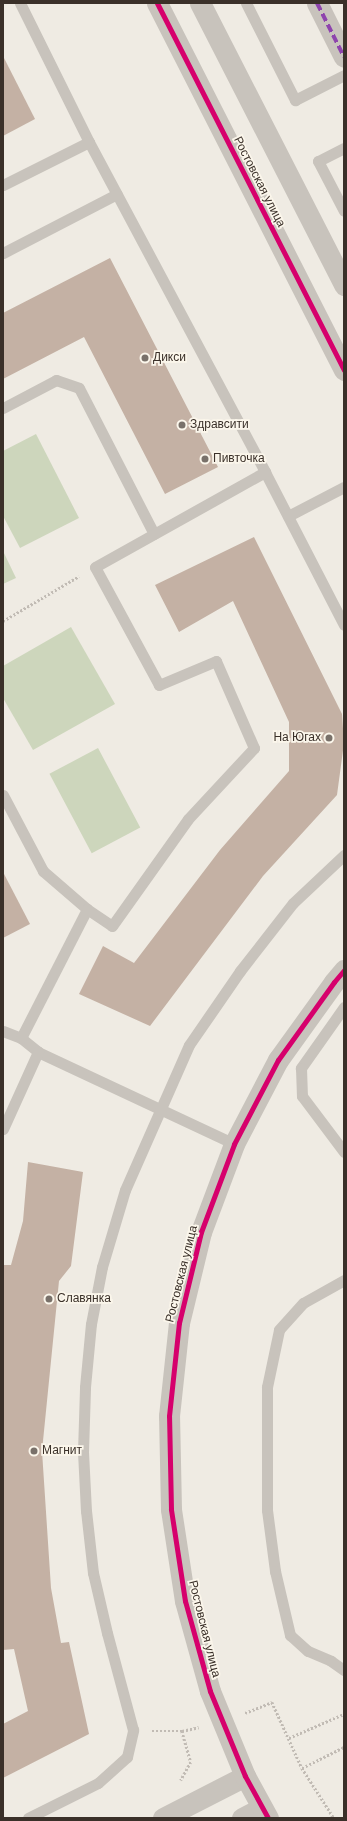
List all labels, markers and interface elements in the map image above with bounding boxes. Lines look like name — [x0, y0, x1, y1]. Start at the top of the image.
street label: Ростовская улица — [230, 134, 288, 230]
place label: Дикси — [153, 351, 186, 365]
marker: Дикси — [140, 353, 150, 363]
place label: Здравсити — [190, 418, 249, 432]
marker: Здравсити — [177, 420, 187, 430]
place label: Пивточка — [213, 452, 265, 466]
marker: Пивточка — [200, 454, 210, 464]
place label: На Югах — [273, 731, 321, 745]
marker: На Югах — [324, 733, 334, 743]
street label: Ростовская улица — [163, 1224, 201, 1324]
place label: Славянка — [57, 1292, 111, 1306]
marker: Славянка — [44, 1294, 54, 1304]
place label: Магнит — [42, 1444, 82, 1458]
marker: Магнит — [29, 1446, 39, 1456]
street label: Ростовская улица — [185, 1579, 223, 1679]

